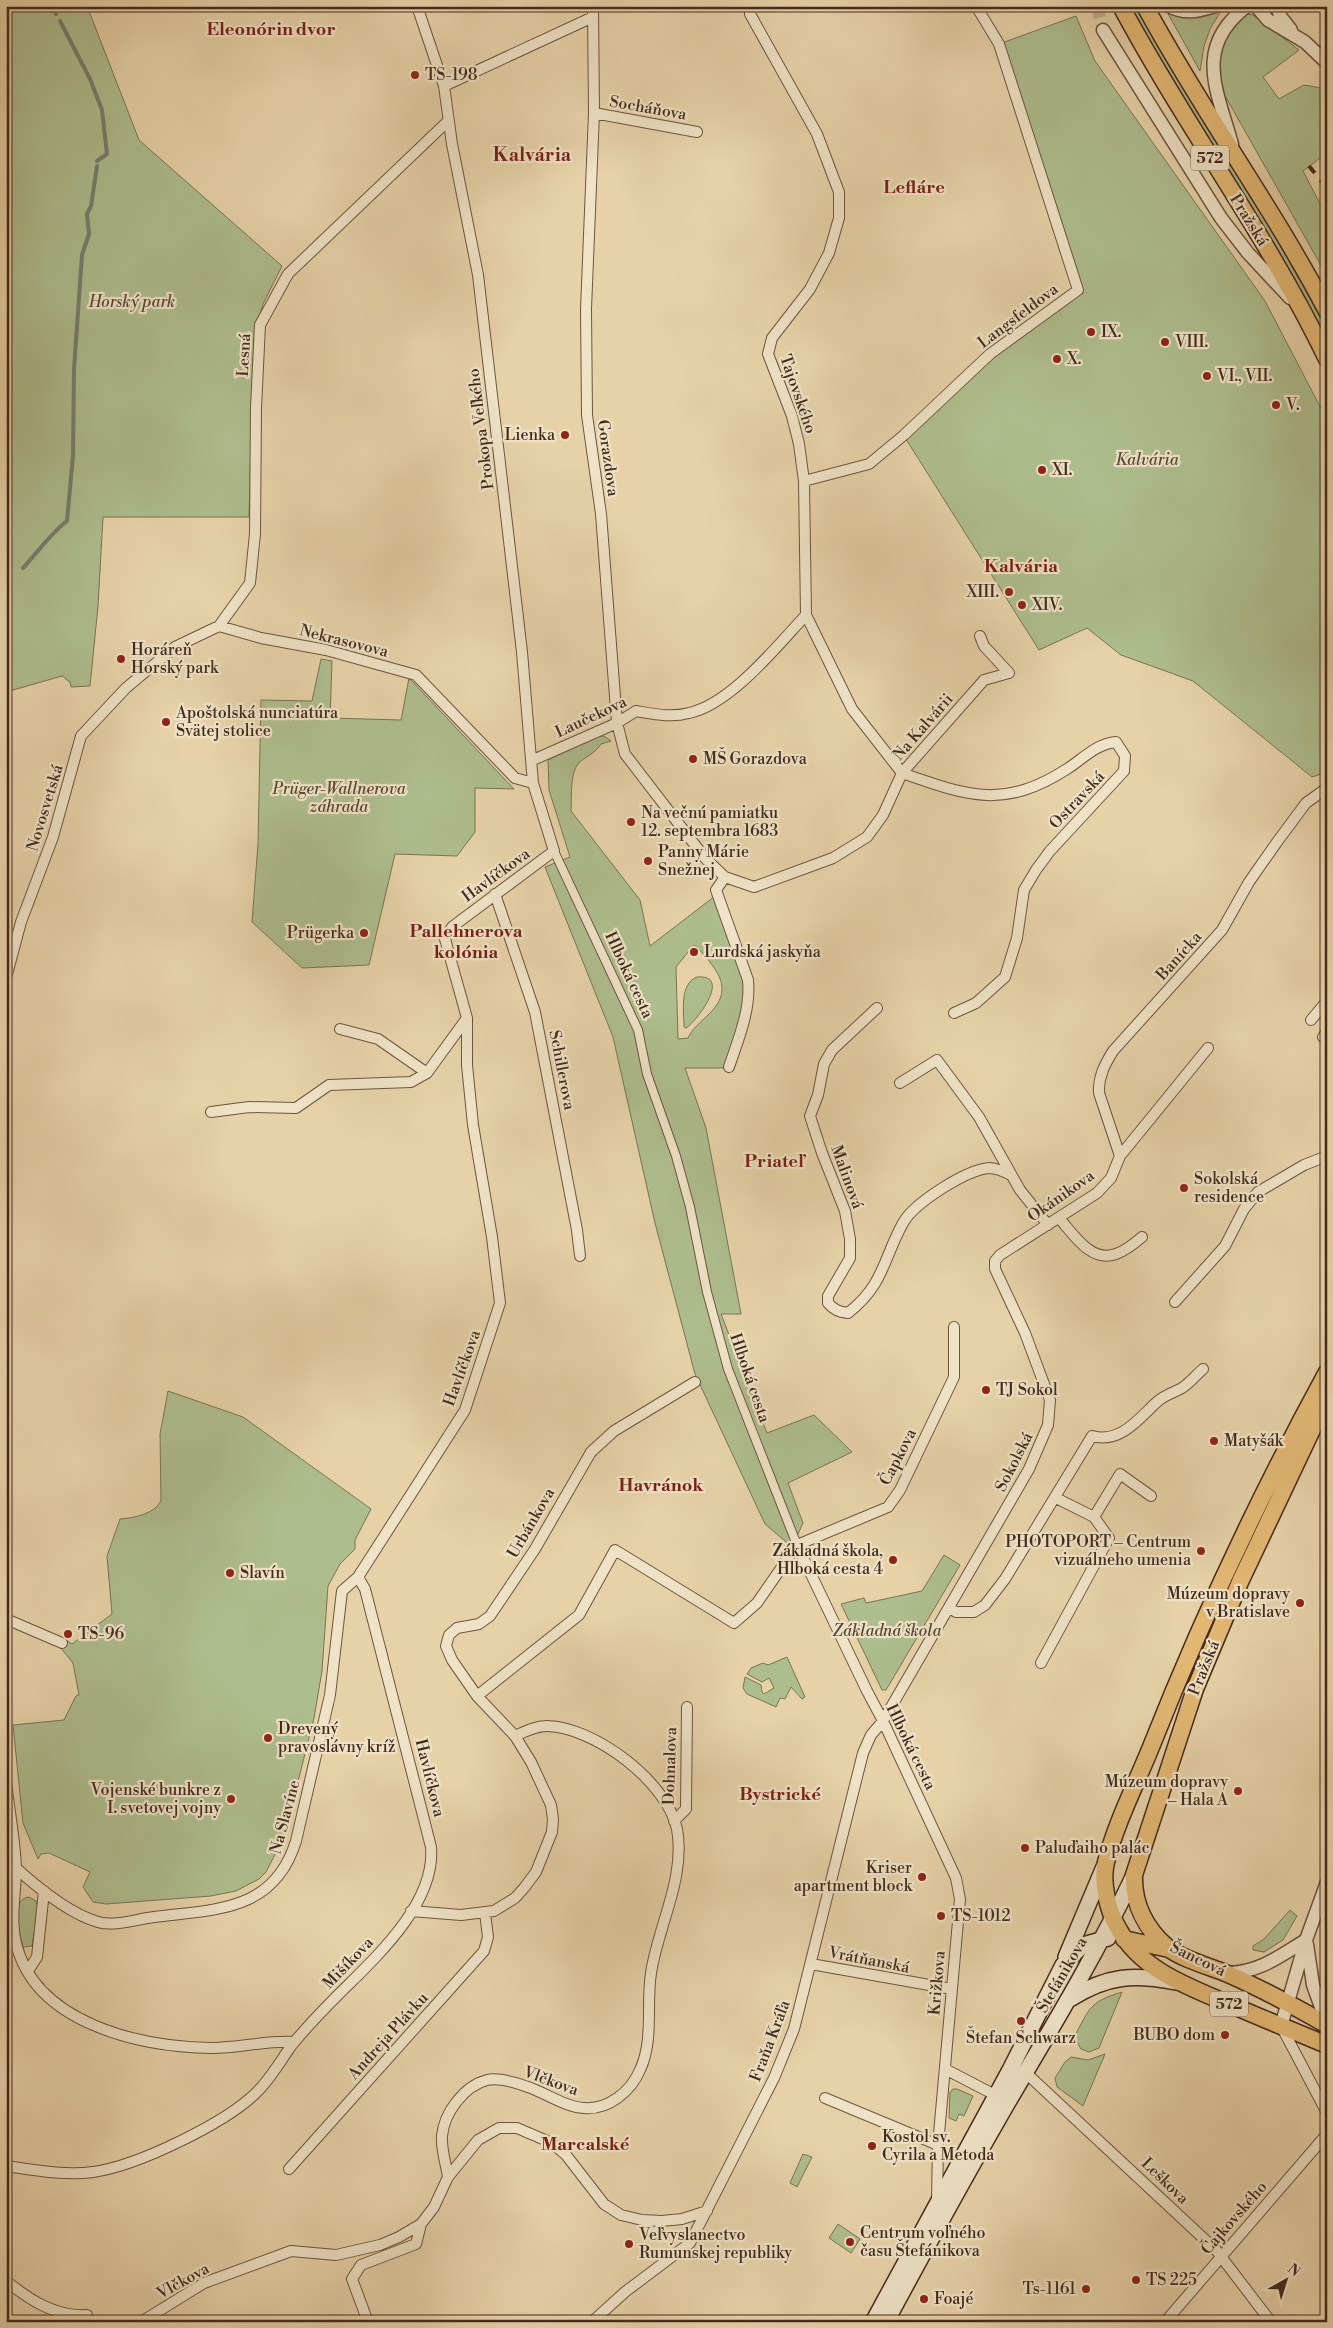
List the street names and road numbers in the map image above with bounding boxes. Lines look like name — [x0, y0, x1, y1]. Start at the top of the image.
street label: Socháňova — [608, 91, 689, 125]
road number: 572 — [1191, 146, 1229, 170]
street label: Pražská — [1225, 190, 1273, 250]
street label: Langsfeldova — [974, 279, 1063, 353]
street label: Lesná — [233, 332, 255, 377]
street label: Tajovského — [775, 352, 821, 436]
street label: Prokopa Veľkého — [464, 367, 498, 491]
street label: Gorazdova — [593, 418, 623, 498]
street label: Nekrasovova — [297, 620, 391, 662]
street label: Na Kalvárii — [889, 689, 957, 765]
street label: Laučekova — [552, 691, 631, 742]
street label: Novosvetská — [22, 761, 68, 854]
street label: Ostravská — [1045, 766, 1109, 833]
street label: Havlíčkova — [458, 843, 535, 907]
street label: Banícka — [1151, 927, 1207, 985]
street label: Hlboká cesta — [600, 929, 658, 1022]
street label: Schillerova — [544, 1028, 580, 1112]
street label: Malinová — [826, 1142, 868, 1212]
street label: Okánikova — [1024, 1165, 1099, 1226]
street label: Havlíčkova — [439, 1326, 485, 1409]
street label: Hlboká cesta — [725, 1331, 775, 1426]
street label: Čapkova — [873, 1423, 921, 1489]
street label: Sokolská — [991, 1428, 1038, 1495]
street label: Urbánkova — [503, 1484, 560, 1562]
street label: Pražská — [1184, 1637, 1224, 1698]
street label: Hlboká cesta — [882, 1701, 941, 1794]
street label: Dohnalova — [659, 1726, 681, 1805]
street label: Havlíčkova — [411, 1737, 450, 1820]
street label: Na Slavíne — [266, 1778, 304, 1856]
street label: Mišíkova — [318, 1932, 378, 1993]
street label: Štefánikova — [1031, 1932, 1092, 2017]
street label: Šancová — [1167, 1935, 1231, 1981]
street label: Vrátňanská — [826, 1942, 912, 1978]
street label: Križkova — [924, 1949, 950, 2016]
street label: Andreja Plávku — [343, 1988, 432, 2085]
road number: 572 — [1210, 1992, 1248, 2016]
street label: Fraňa Kráľa — [745, 1997, 795, 2085]
street label: Vlčkova — [520, 2062, 582, 2100]
street label: Leškova — [1137, 2153, 1194, 2209]
street label: Čajkovského — [1195, 2176, 1271, 2259]
street label: Vlčkova — [152, 2258, 214, 2304]

